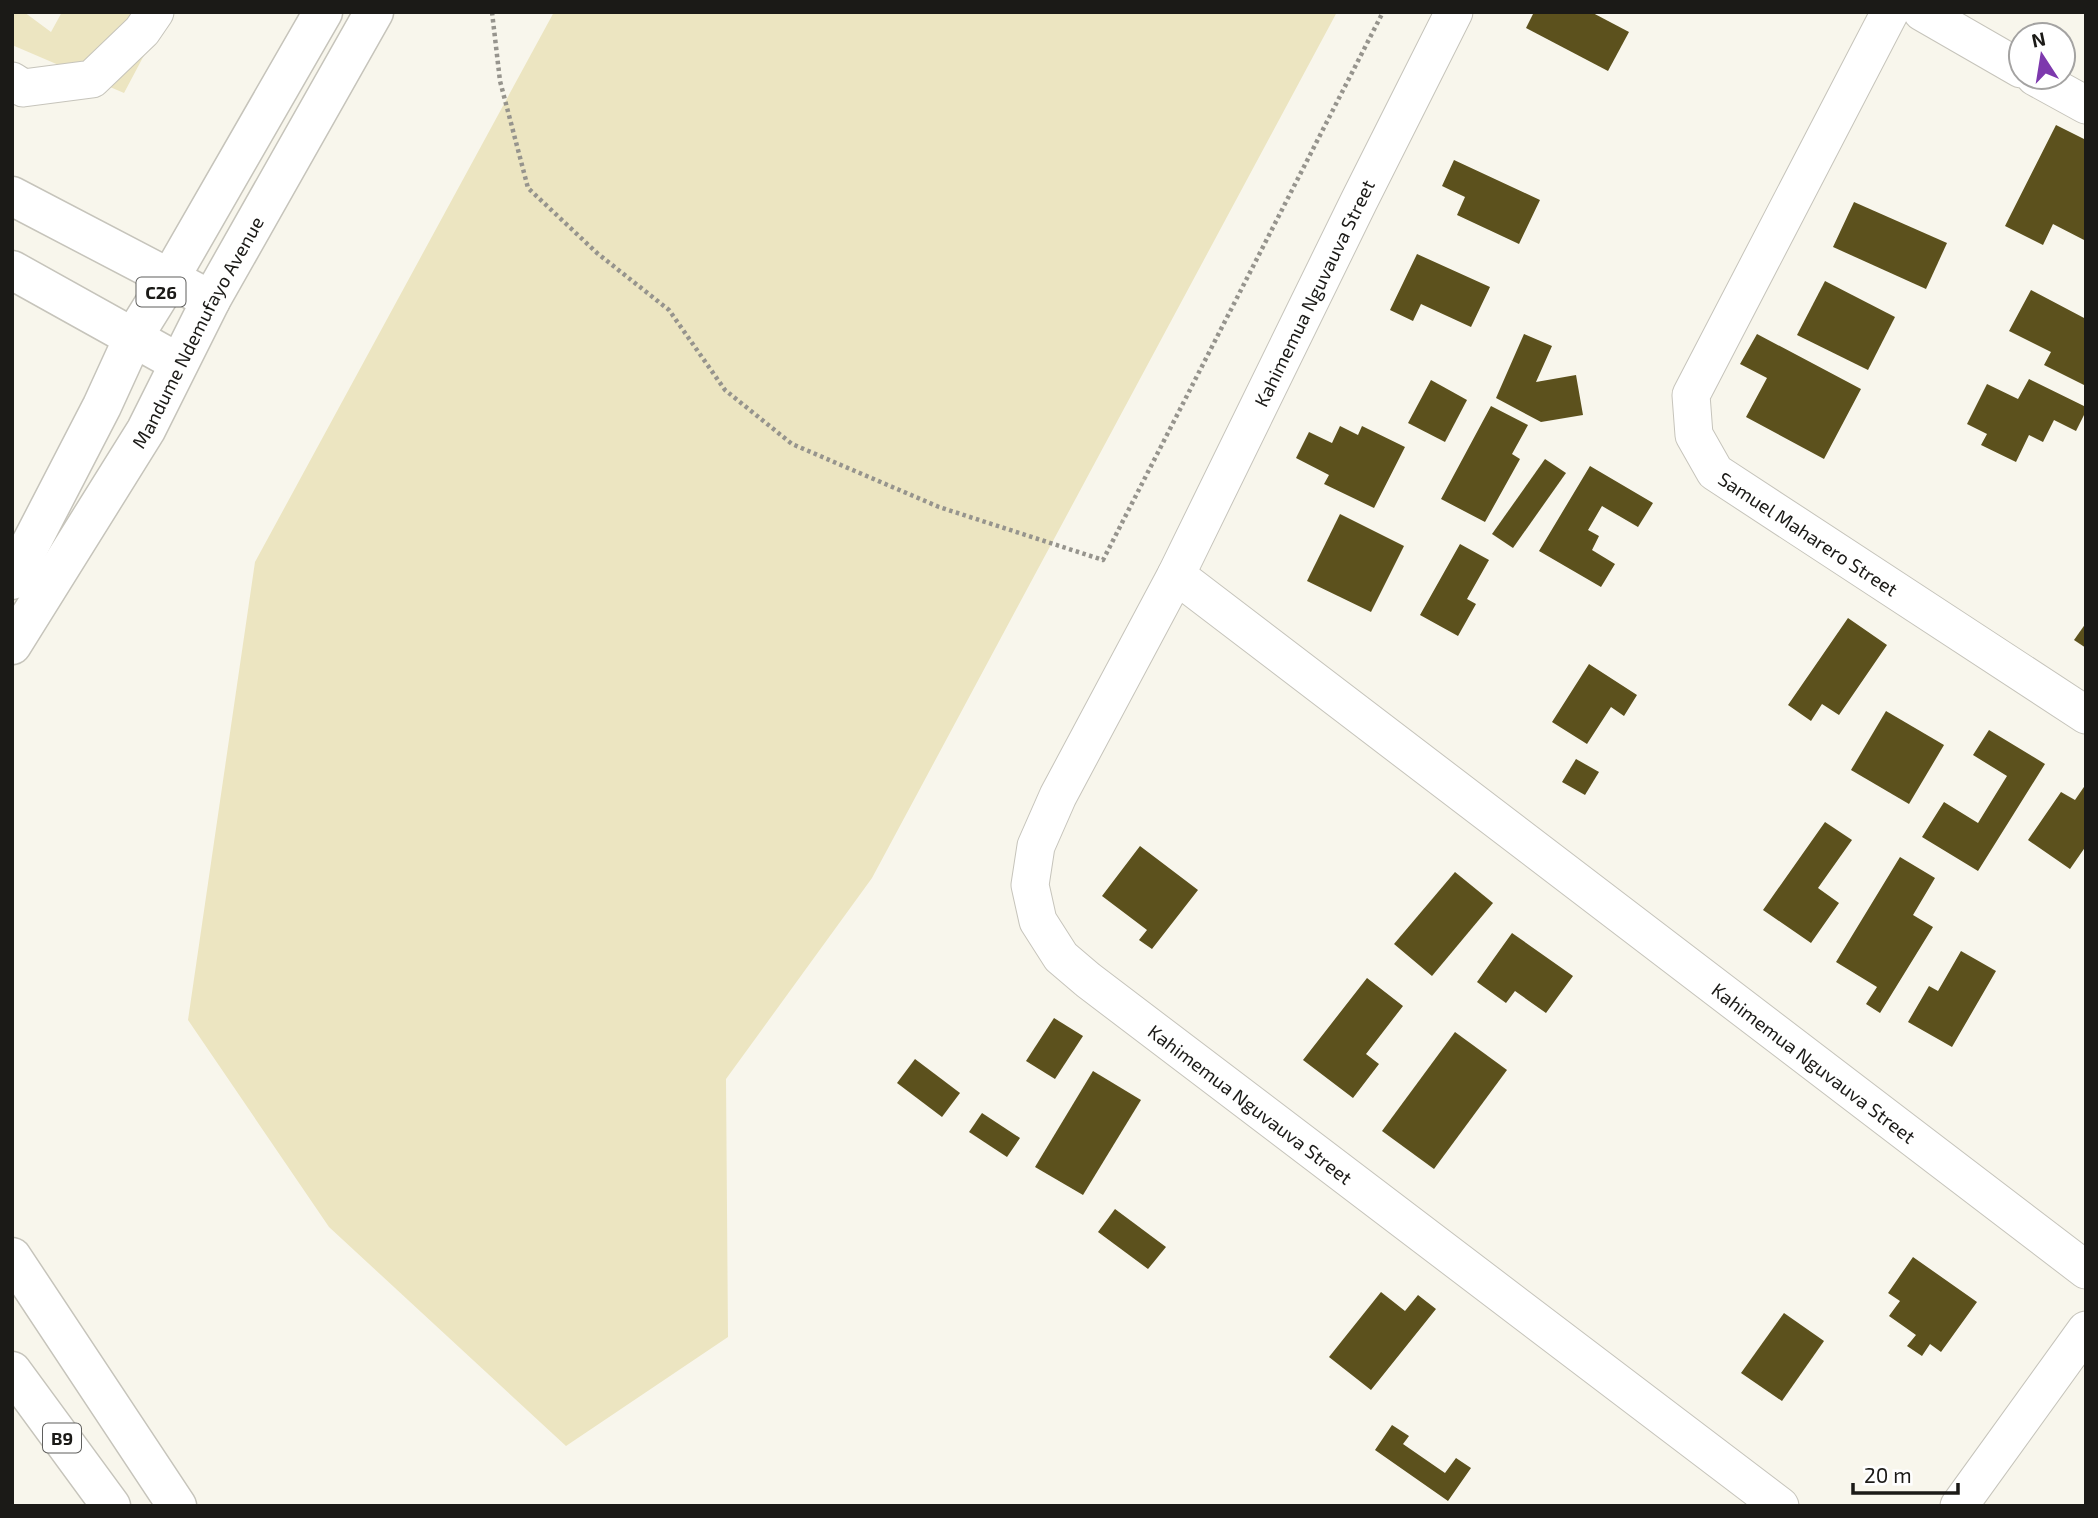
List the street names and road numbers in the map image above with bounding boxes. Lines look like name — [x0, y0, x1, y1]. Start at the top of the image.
street label: Kahimemua Nguvauva Street — [1249, 176, 1379, 410]
street label: Mandume Ndemufayo Avenue — [126, 212, 268, 452]
road number: C26 — [136, 278, 186, 306]
street label: Samuel Maharero Street — [1714, 466, 1902, 600]
street label: Kahimemua Nguvauva Street — [1708, 977, 1921, 1147]
street label: Kahimemua Nguvauva Street — [1144, 1019, 1357, 1189]
road number: B9 — [43, 1423, 81, 1452]

